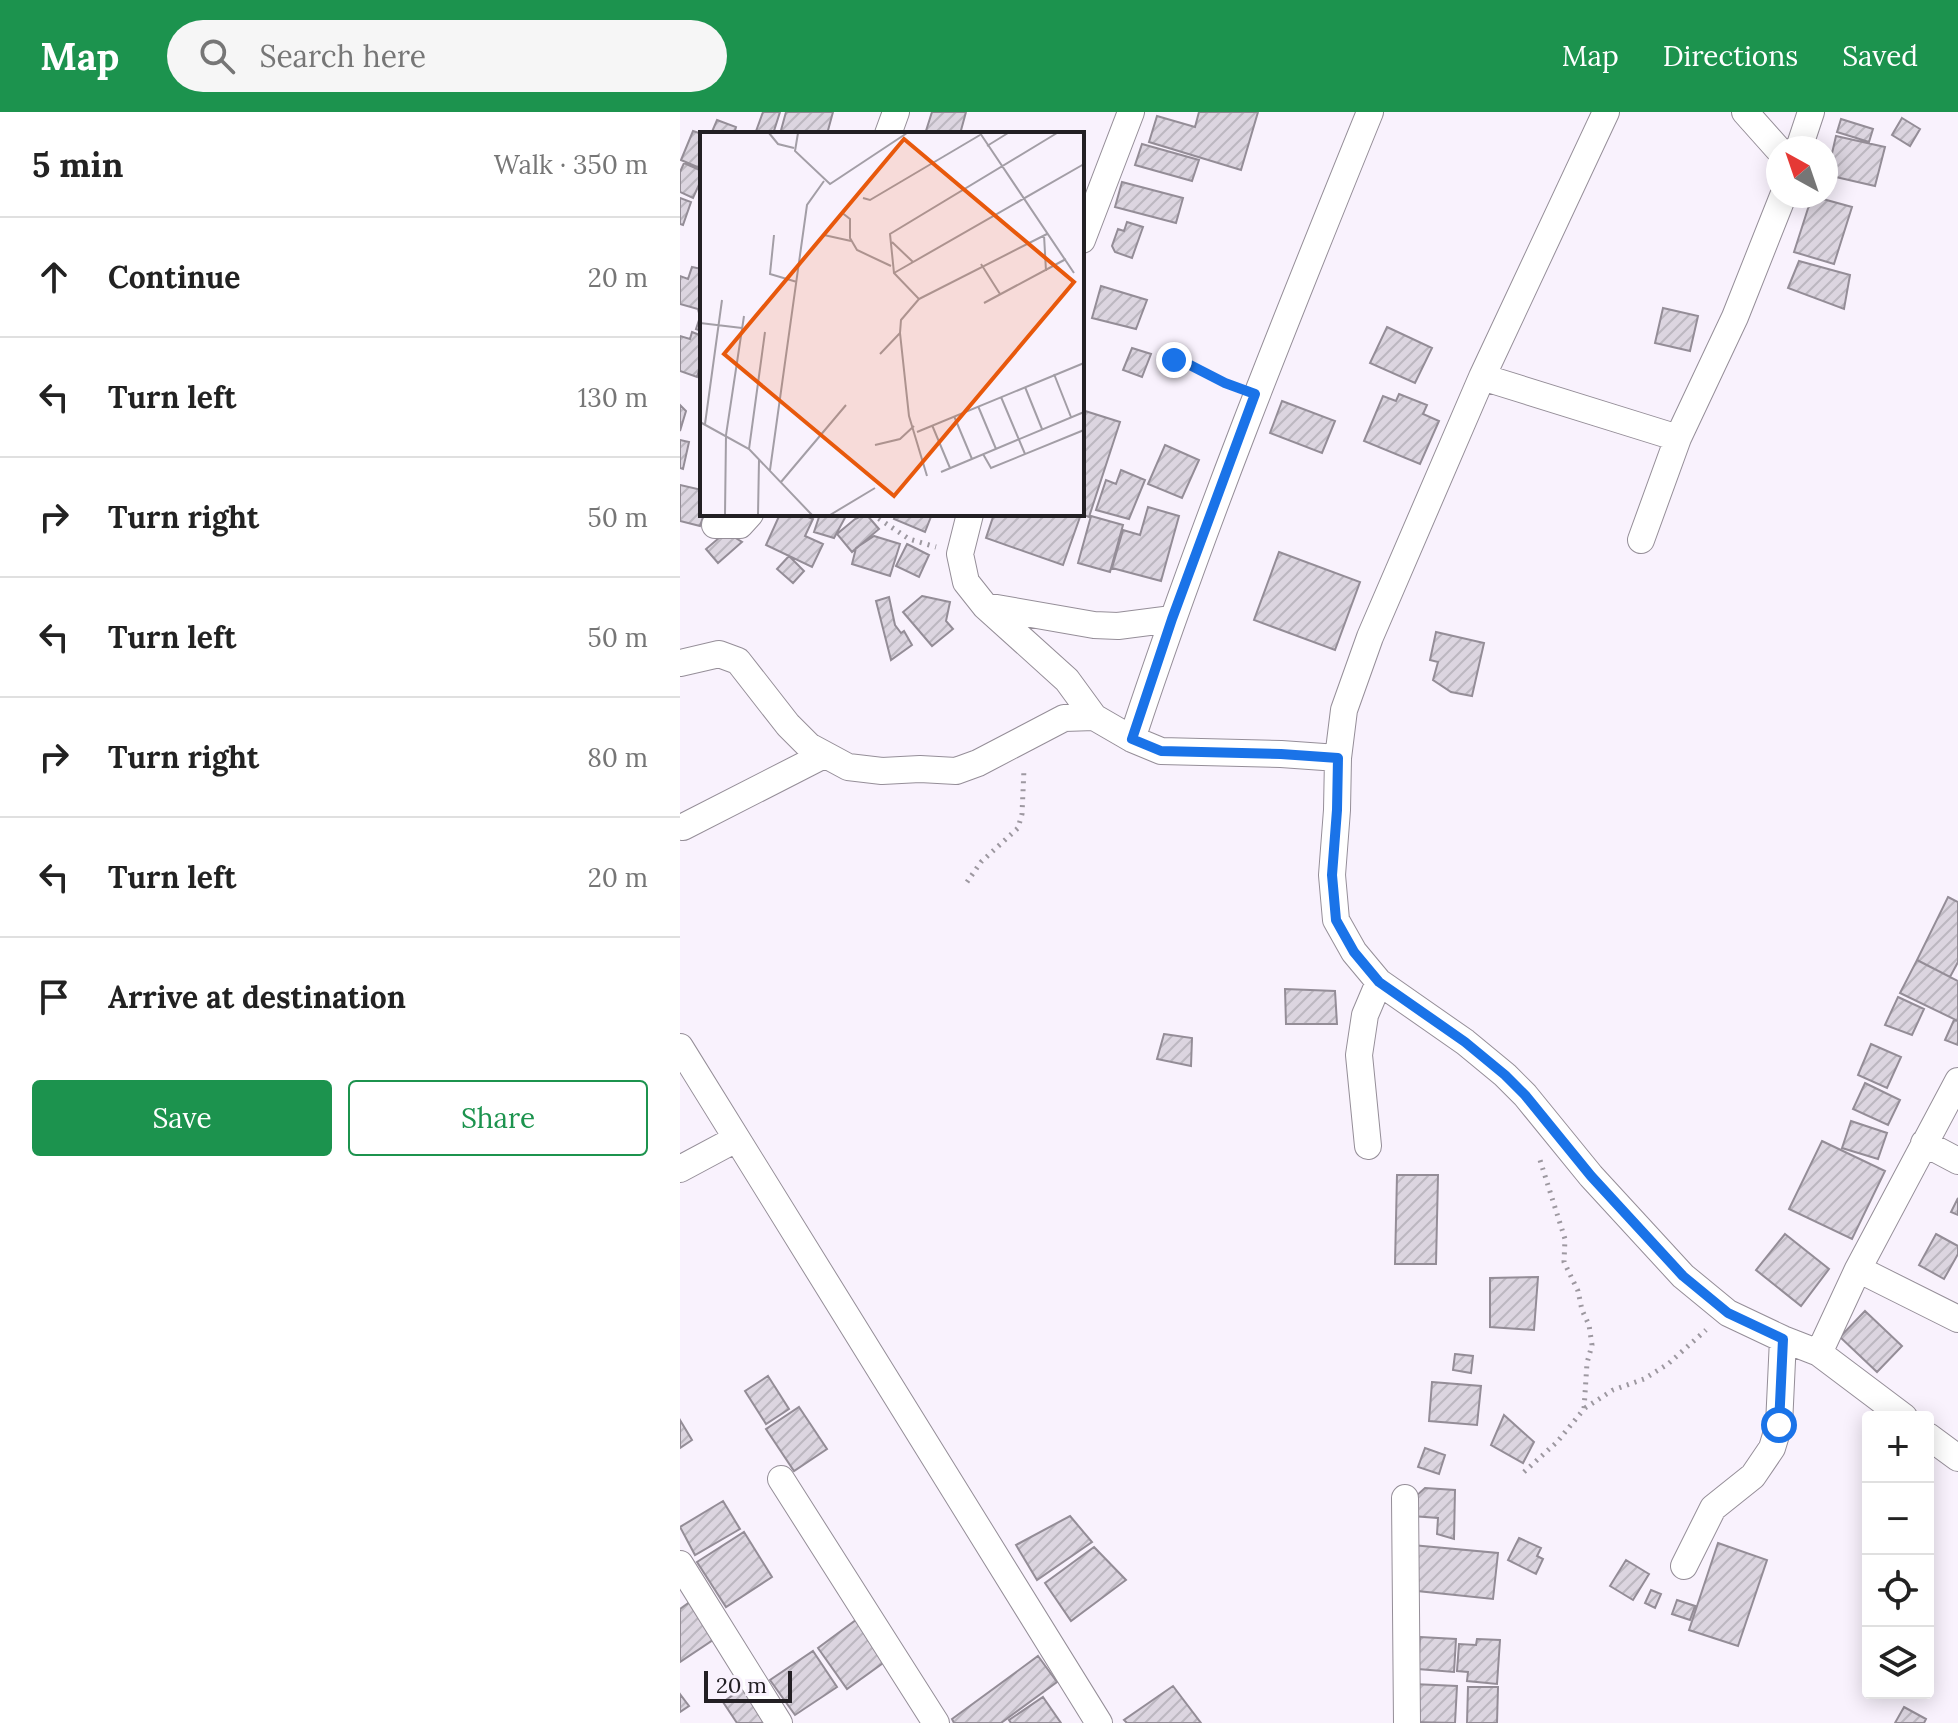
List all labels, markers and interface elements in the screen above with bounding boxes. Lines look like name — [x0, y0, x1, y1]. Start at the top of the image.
search box — [167, 20, 727, 92]
text: Map — [40, 32, 119, 80]
icon: search — [195, 34, 239, 78]
text: Search here — [259, 37, 426, 75]
text: Map — [1562, 38, 1619, 74]
text: Directions — [1663, 38, 1798, 74]
text: Saved — [1842, 38, 1918, 74]
inset map — [700, 132, 1084, 516]
north arrow — [1766, 136, 1838, 208]
text: 5 min — [32, 143, 123, 186]
text: Walk · 350 m — [494, 148, 648, 181]
icon: ahead — [32, 255, 76, 299]
text: Continue — [108, 258, 240, 296]
text: 20 m — [588, 261, 648, 294]
route end — [1156, 342, 1192, 378]
icon: left — [32, 375, 76, 419]
text: Turn left — [108, 378, 236, 416]
text: 130 m — [578, 381, 648, 414]
icon: right — [32, 495, 76, 539]
text: Turn right — [108, 498, 259, 536]
text: 50 m — [588, 501, 648, 534]
icon: left — [32, 615, 76, 659]
text: Turn left — [108, 618, 236, 656]
text: 50 m — [588, 621, 648, 654]
icon: right — [32, 735, 76, 779]
text: Turn right — [108, 738, 259, 776]
text: 80 m — [587, 741, 648, 774]
icon: left — [32, 855, 76, 899]
text: Turn left — [108, 858, 236, 896]
text: 20 m — [588, 861, 648, 894]
icon: arrive — [32, 975, 76, 1019]
text: Arrive at destination — [108, 978, 406, 1016]
button: Save — [32, 1080, 332, 1156]
button: Share — [348, 1080, 648, 1156]
route start — [1761, 1407, 1797, 1443]
map controls — [1862, 1411, 1934, 1699]
button: + — [1862, 1411, 1934, 1483]
button: − — [1862, 1483, 1934, 1555]
button: locate — [1862, 1555, 1934, 1627]
button: layers — [1862, 1627, 1934, 1699]
scale bar — [704, 1667, 792, 1703]
text: 20 m — [716, 1671, 767, 1699]

